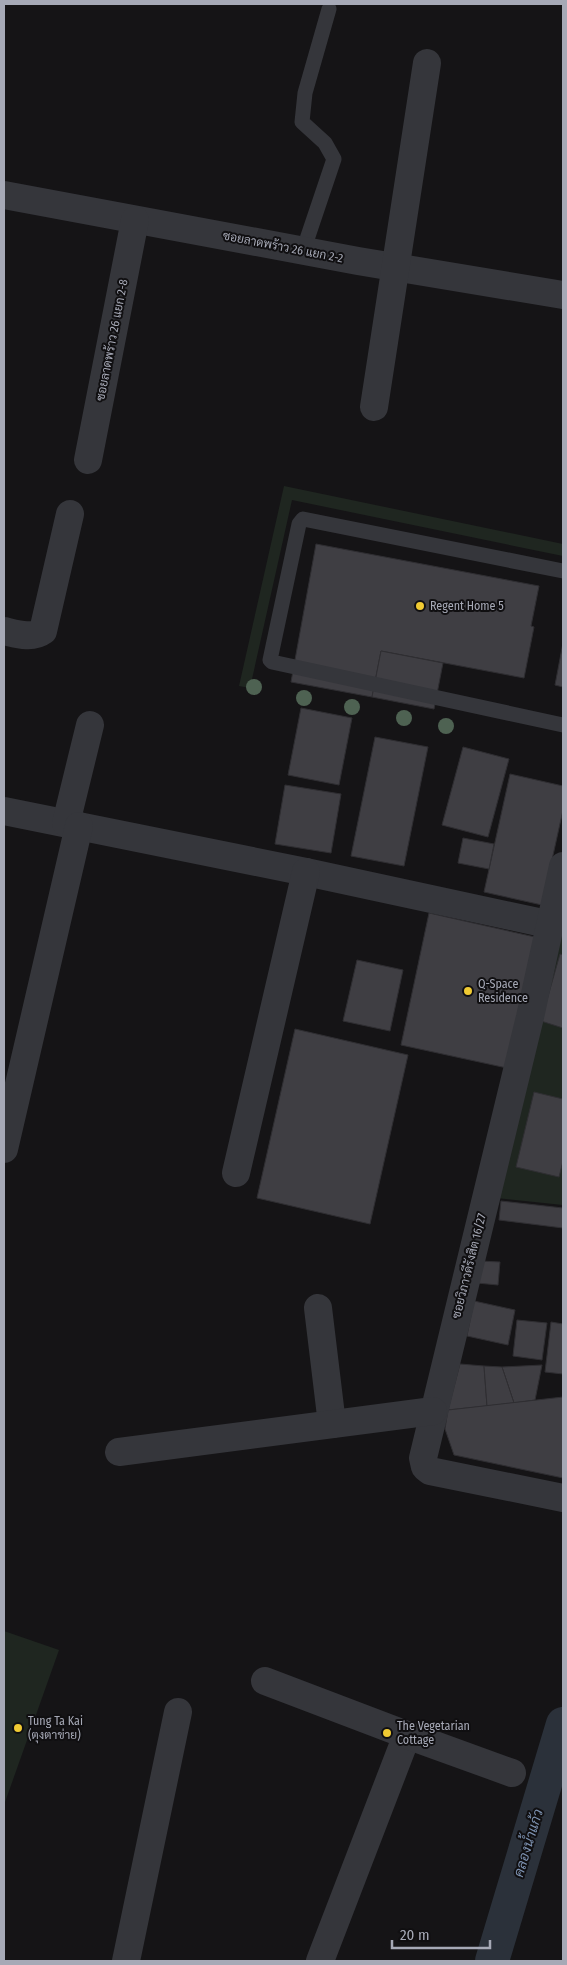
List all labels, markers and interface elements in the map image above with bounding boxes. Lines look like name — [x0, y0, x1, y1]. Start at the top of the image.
street label: ซอยลาดพร้าว 26 แยก 2-2 — [222, 228, 344, 266]
street label: ซอยลาดพร้าว 26 แยก 2-8 — [93, 278, 131, 402]
place label: Regent Home 5 — [430, 599, 504, 613]
marker: Regent Home 5 — [414, 600, 426, 612]
place label: Q-Space Residence — [478, 977, 528, 1005]
marker: Q-Space Residence — [462, 985, 474, 997]
street label: ซอยวิภาวดีรังสิต 16/27 — [448, 1212, 489, 1320]
place label: Tung Ta Kai (ตุงตาข่าย) — [28, 1714, 83, 1744]
place label: The Vegetarian Cottage — [397, 1719, 470, 1747]
marker: Tung Ta Kai (ตุงตาข่าย) — [12, 1722, 24, 1734]
marker: The Vegetarian Cottage — [381, 1727, 393, 1739]
water label: คลองน้ำแก้ว — [506, 1806, 547, 1879]
scale bar — [392, 1918, 490, 1950]
text: 20 m — [400, 1926, 430, 1944]

